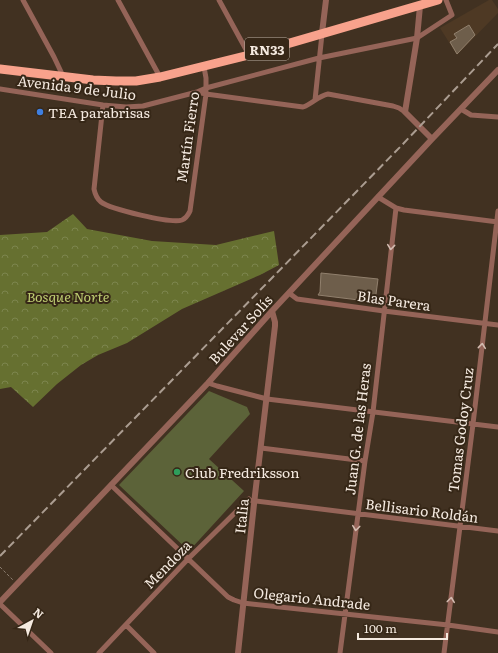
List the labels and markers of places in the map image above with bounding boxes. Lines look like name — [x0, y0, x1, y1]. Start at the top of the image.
place label: TEA parabrisas — [48, 102, 150, 122]
marker: TEA parabrisas — [35, 107, 45, 117]
place label: Club Fredriksson — [185, 462, 299, 482]
marker: Club Fredriksson — [172, 467, 182, 477]

